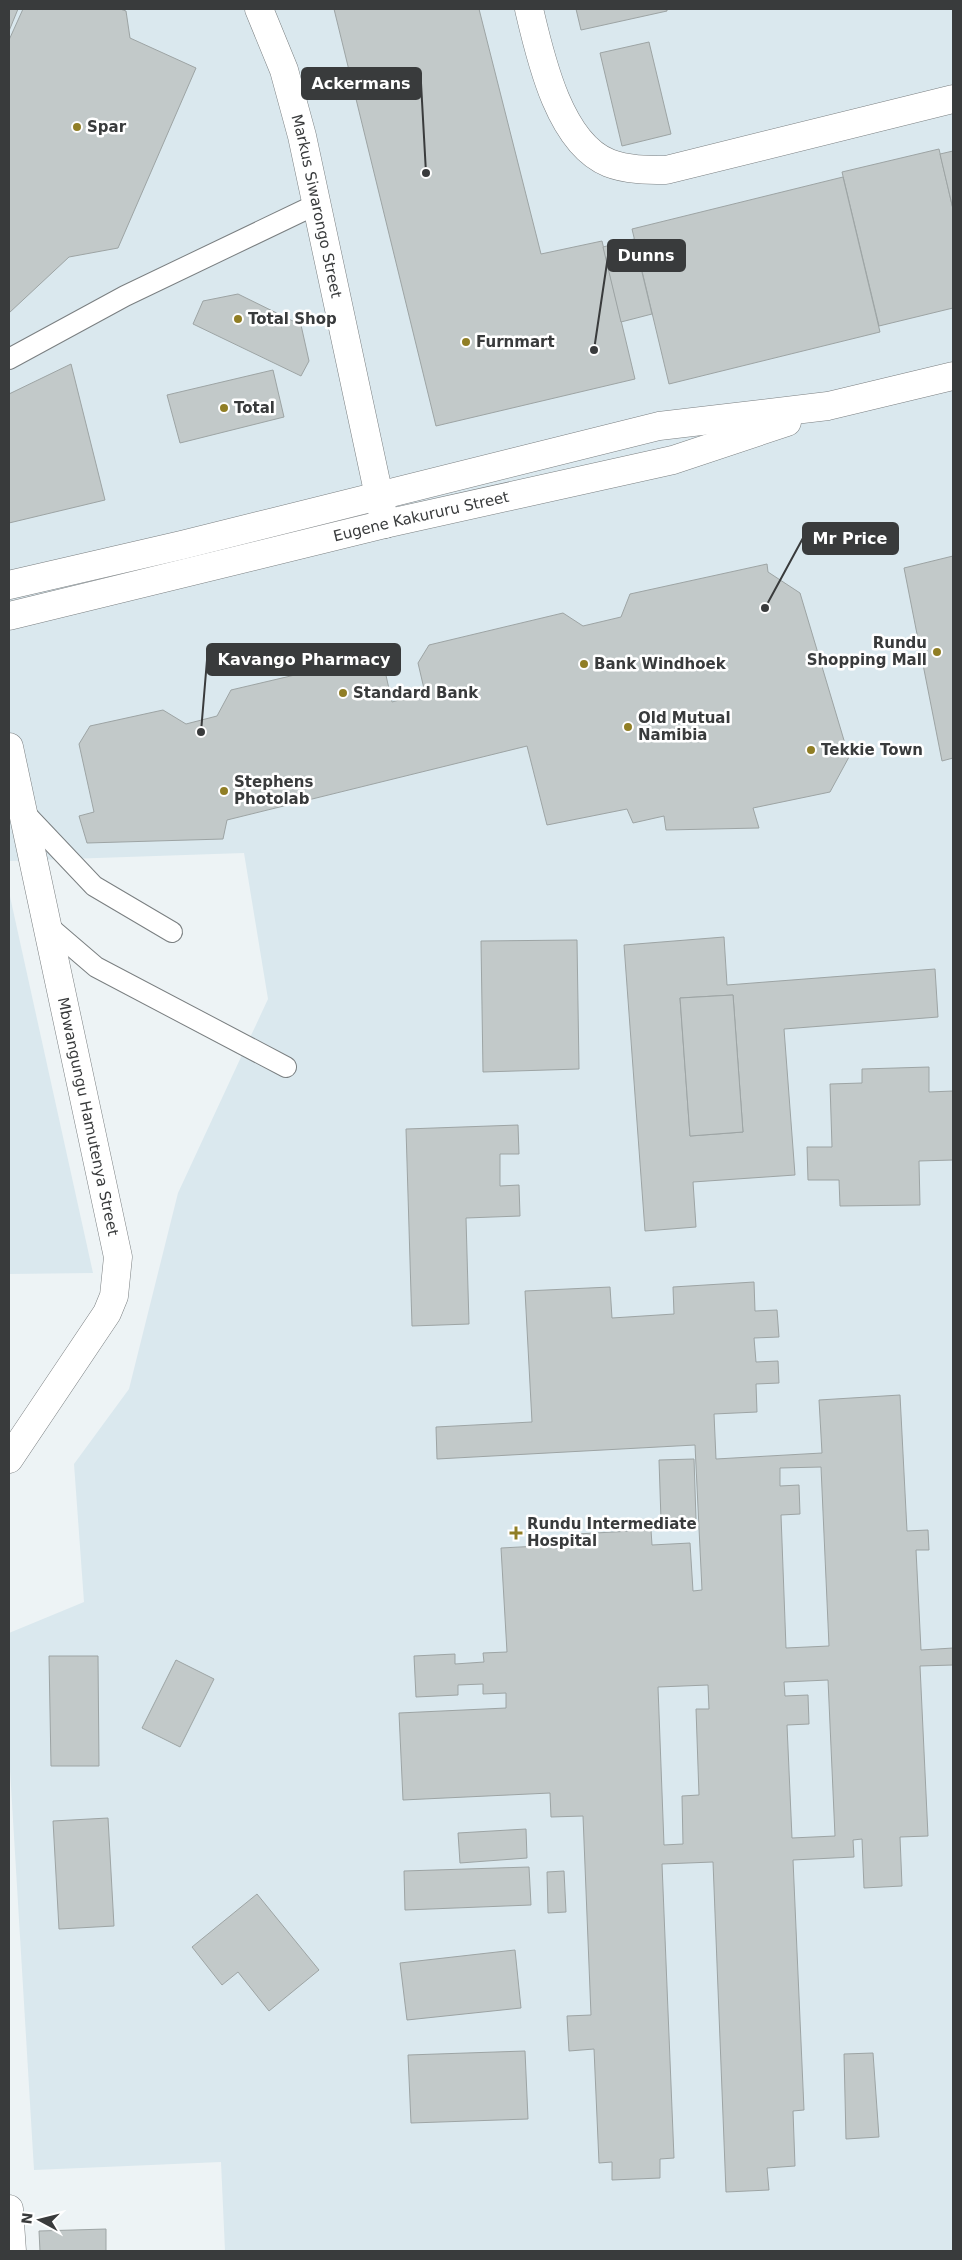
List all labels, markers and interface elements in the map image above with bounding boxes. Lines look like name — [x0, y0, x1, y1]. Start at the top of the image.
callout: Ackermans — [302, 68, 421, 99]
text: Ackermans — [311, 74, 411, 93]
street label: Markus Siwarongo Street — [288, 112, 345, 300]
place label: Spar — [87, 118, 127, 136]
marker: Spar — [71, 121, 83, 133]
callout: Dunns — [608, 240, 685, 271]
text: Dunns — [618, 246, 674, 265]
place label: Total Shop — [248, 310, 337, 328]
marker: Total Shop — [232, 313, 244, 325]
place label: Furnmart — [476, 333, 555, 351]
marker: Furnmart — [460, 336, 472, 348]
place label: Total — [234, 399, 275, 417]
marker: Total — [218, 402, 230, 414]
street label: Eugene Kakururu Street — [331, 488, 511, 545]
callout: Mr Price — [803, 523, 898, 554]
text: Mr Price — [813, 529, 888, 548]
place label: Rundu Shopping Mall — [807, 634, 927, 669]
callout: Kavango Pharmacy — [207, 644, 400, 675]
marker: Rundu Shopping Mall — [931, 646, 943, 658]
text: Kavango Pharmacy — [217, 650, 391, 669]
place label: Bank Windhoek — [594, 655, 727, 673]
marker: Bank Windhoek — [578, 658, 590, 670]
place label: Standard Bank — [353, 684, 479, 702]
marker: Standard Bank — [337, 687, 349, 699]
place label: Old Mutual Namibia — [638, 709, 731, 744]
marker: Old Mutual Namibia — [622, 721, 634, 733]
place label: Tekkie Town — [821, 741, 923, 759]
marker: Tekkie Town — [805, 744, 817, 756]
place label: Stephens Photolab — [234, 773, 313, 808]
marker: Stephens Photolab — [218, 785, 230, 797]
street label: Mbwangungu Hamutenya Street — [54, 996, 122, 1238]
place label: Rundu Intermediate Hospital — [527, 1515, 697, 1550]
marker: Rundu Intermediate Hospital — [509, 1526, 523, 1540]
north arrow — [15, 2195, 65, 2245]
text: N — [18, 2212, 36, 2225]

